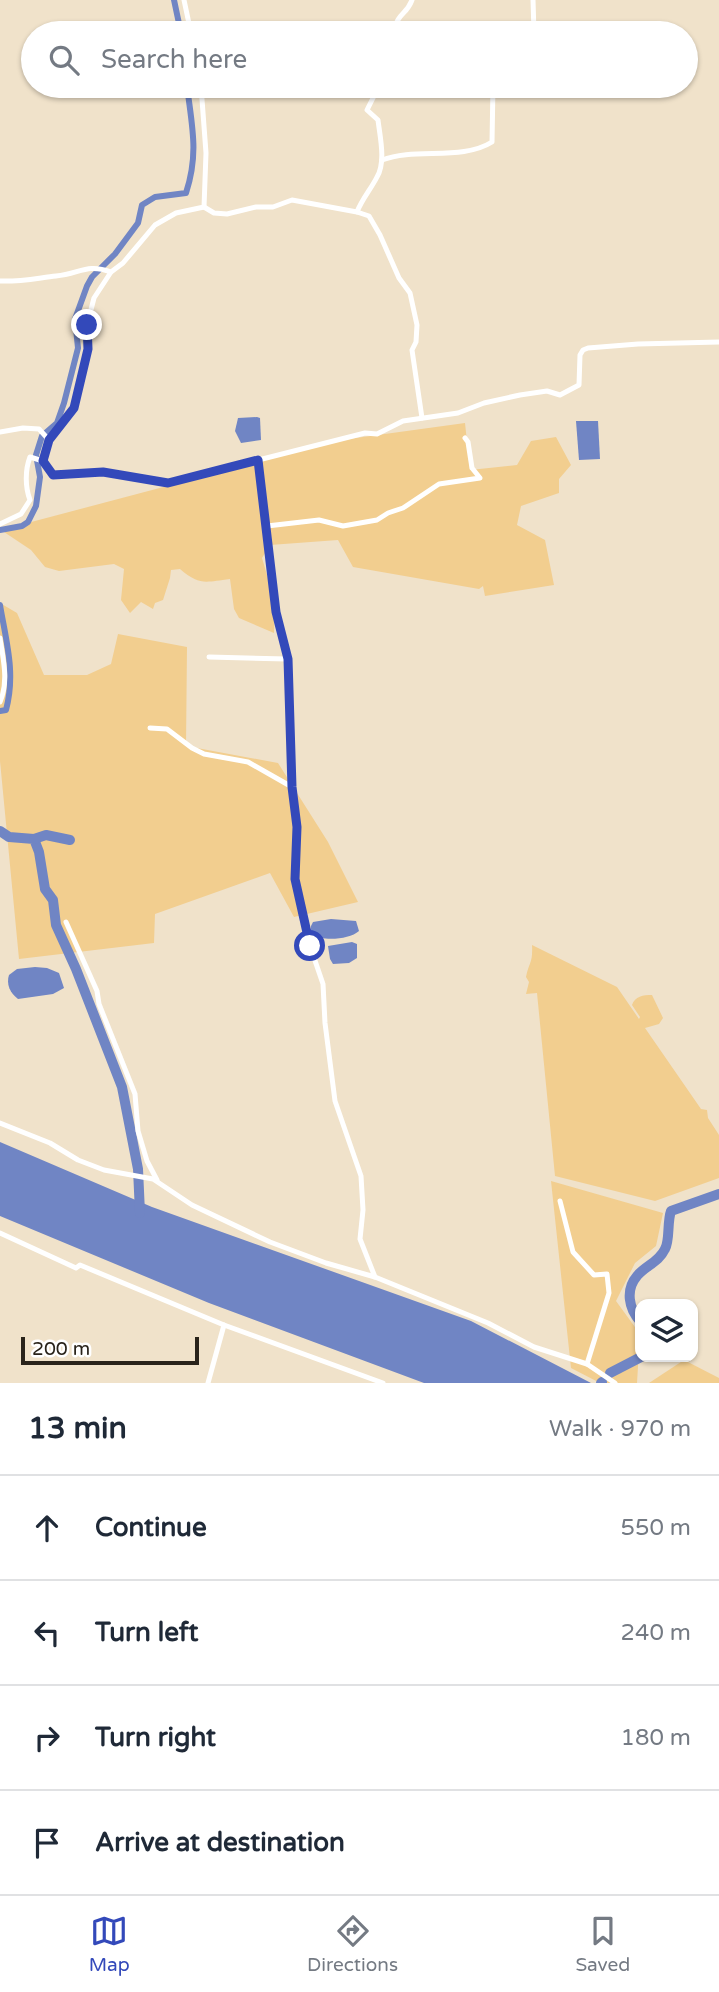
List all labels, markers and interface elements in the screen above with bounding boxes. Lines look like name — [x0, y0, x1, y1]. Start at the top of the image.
search box — [21, 21, 698, 98]
icon: search — [45, 41, 83, 79]
text: Search here — [101, 44, 247, 75]
route end — [71, 309, 102, 340]
route start — [294, 930, 325, 961]
map controls — [635, 1299, 698, 1362]
button: layers — [635, 1299, 698, 1362]
scale bar — [21, 1334, 200, 1366]
text: 200 m — [32, 1338, 90, 1360]
text: 13 min — [28, 1410, 127, 1447]
text: Walk · 970 m — [549, 1415, 691, 1443]
icon: ahead — [28, 1509, 66, 1547]
text: Continue — [95, 1512, 207, 1543]
text: 550 m — [621, 1514, 691, 1542]
icon: left — [28, 1614, 66, 1652]
text: Turn left — [95, 1617, 198, 1648]
text: 240 m — [621, 1619, 691, 1647]
icon: right — [28, 1719, 66, 1757]
text: Turn right — [95, 1722, 216, 1753]
text: 180 m — [621, 1724, 691, 1752]
icon: arrive — [28, 1824, 66, 1862]
text: Arrive at destination — [95, 1827, 345, 1858]
tab: Map — [89, 1912, 130, 1976]
tab: Directions — [307, 1912, 398, 1976]
tab: Saved — [575, 1912, 630, 1976]

